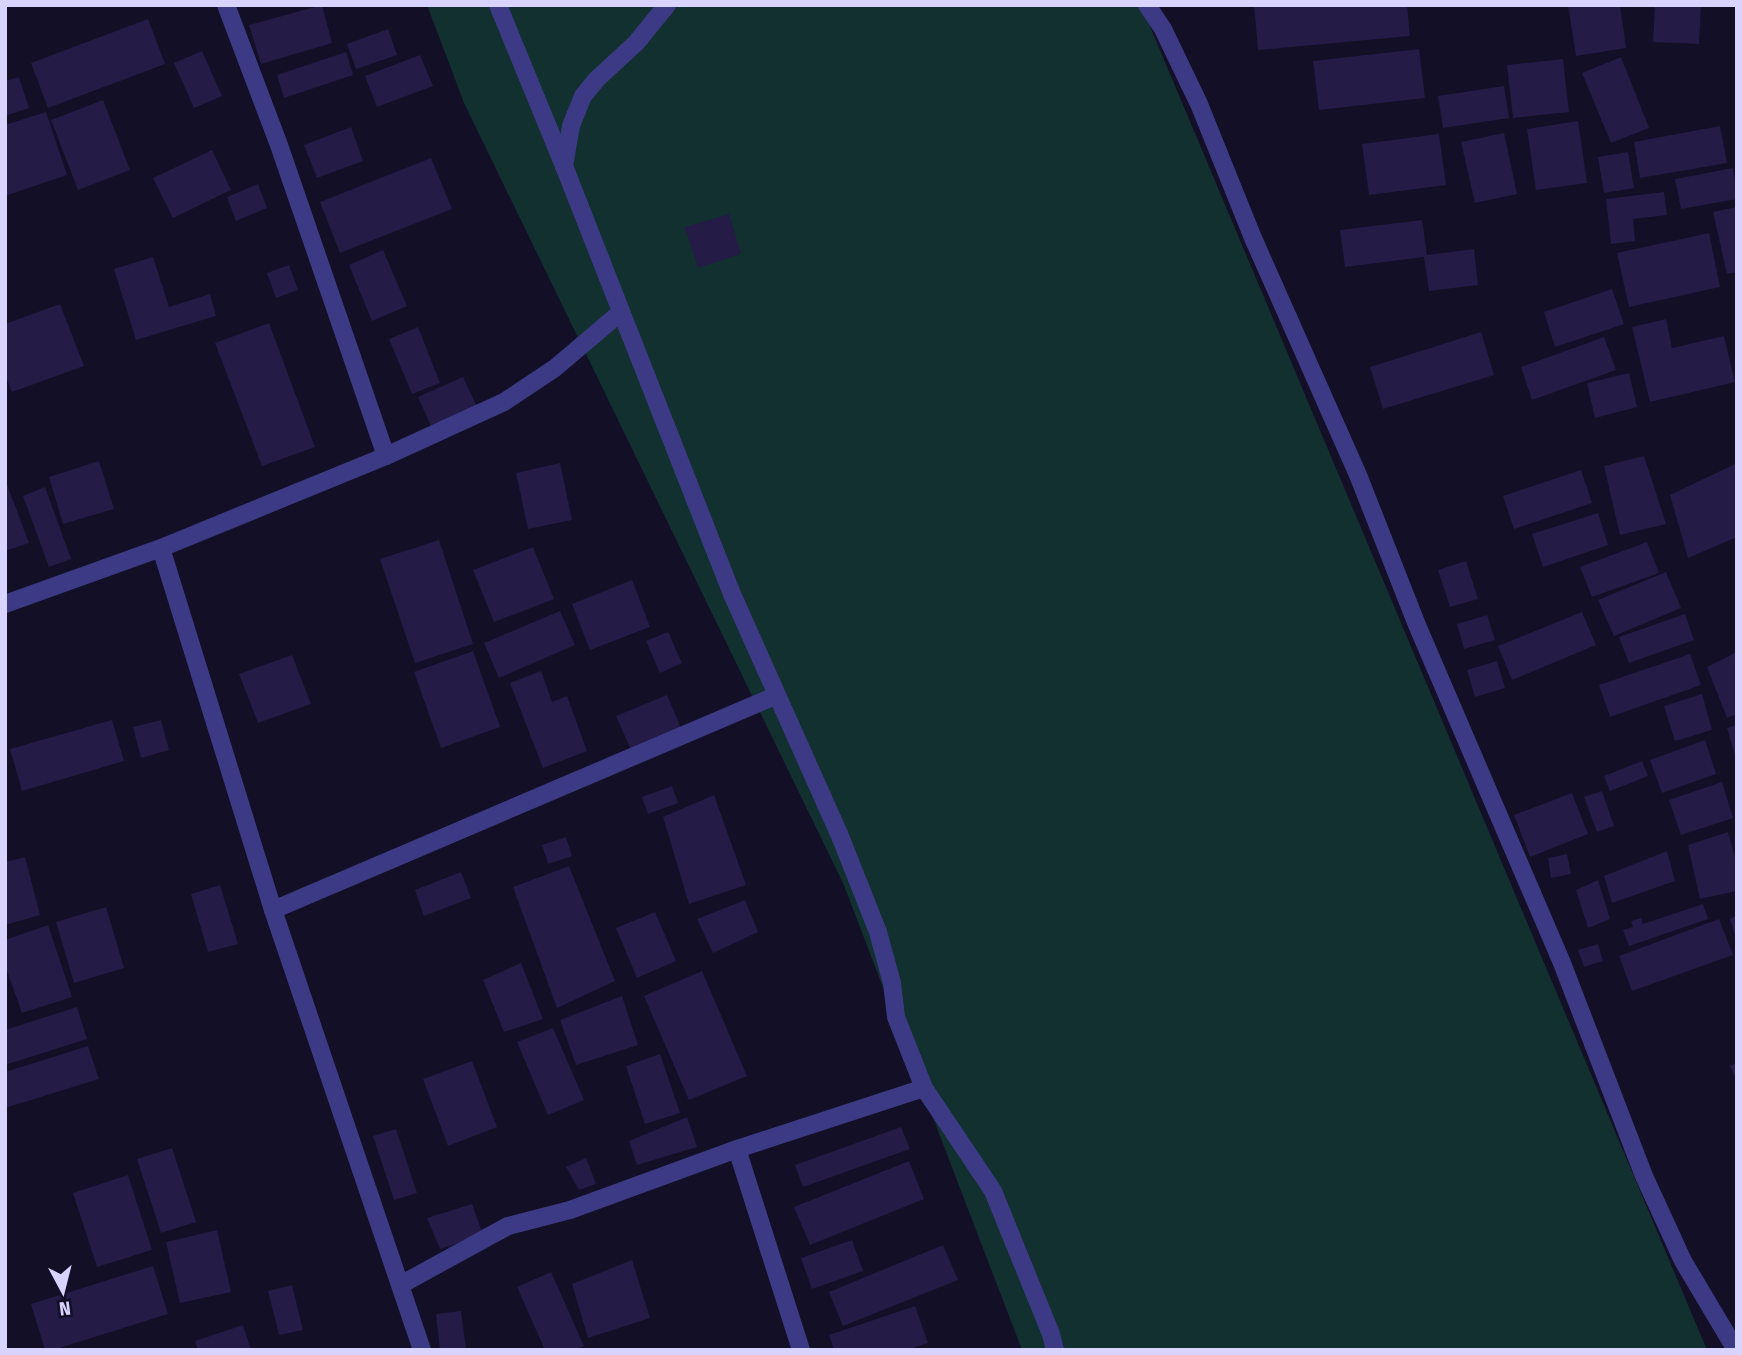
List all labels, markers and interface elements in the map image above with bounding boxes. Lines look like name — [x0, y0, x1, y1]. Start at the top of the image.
north arrow — [28, 1257, 98, 1327]
text: N — [58, 1296, 72, 1320]

